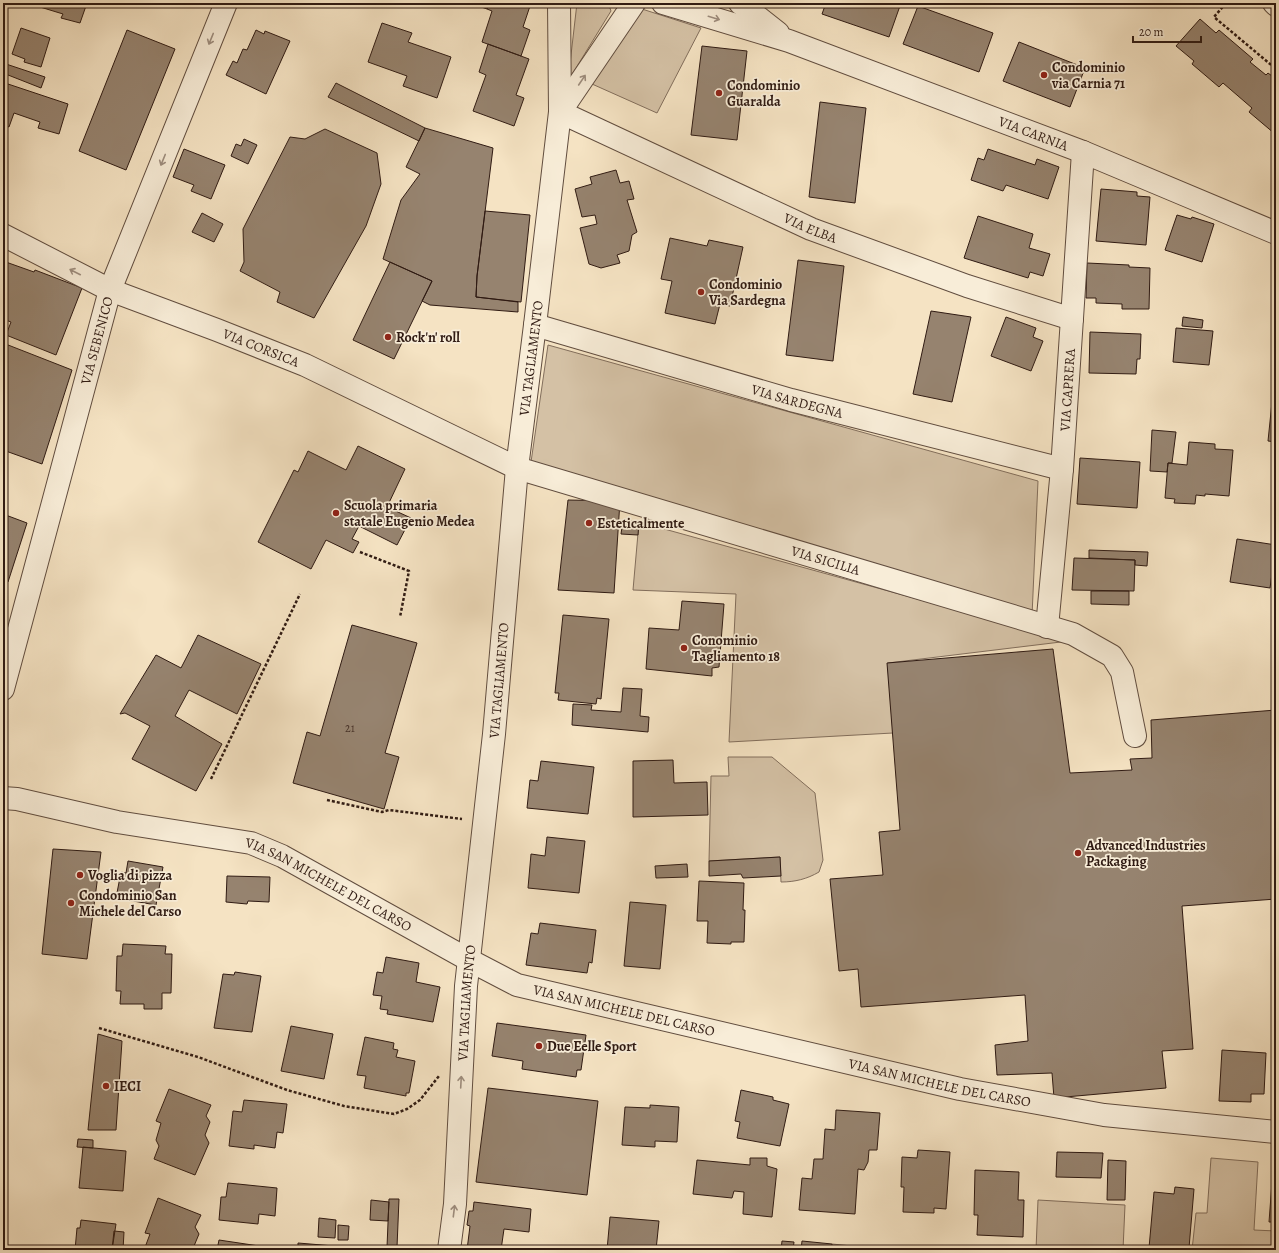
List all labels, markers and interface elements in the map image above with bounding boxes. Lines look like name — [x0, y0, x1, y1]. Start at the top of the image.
one-way arrow — [707, 15, 720, 22]
scale bar — [1133, 18, 1201, 44]
text: 20 m — [1139, 24, 1163, 40]
one-way arrow — [207, 33, 215, 45]
place label: Condominio via Carnia 71 — [1051, 58, 1125, 93]
marker: Condominio via Carnia 71 — [1039, 70, 1049, 80]
one-way arrow — [578, 75, 586, 86]
place label: Condominio Guaralda — [727, 76, 800, 111]
marker: Condominio Guaralda — [714, 88, 724, 98]
street label: VIA CARNIA — [995, 112, 1072, 156]
one-way arrow — [158, 153, 166, 165]
street label: VIA ELBA — [780, 208, 840, 248]
one-way arrow — [69, 268, 81, 275]
place label: Condominio Via Sardegna — [708, 275, 786, 310]
marker: Condominio Via Sardegna — [696, 287, 706, 297]
street label: VIA SEBENICO — [76, 294, 118, 387]
street label: VIA TAGLIAMENTO — [515, 299, 548, 418]
street label: VIA CORSICA — [219, 324, 303, 372]
place label: Rock'n' roll — [396, 328, 460, 347]
marker: Rock'n' roll — [383, 332, 393, 342]
street label: VIA CAPRERA — [1055, 347, 1080, 433]
street label: VIA SARDEGNA — [748, 380, 846, 423]
place label: Scuola primaria statale Eugenio Medea — [344, 496, 475, 531]
marker: Scuola primaria statale Eugenio Medea — [331, 508, 341, 518]
place label: Esteticalmente — [597, 514, 685, 533]
marker: Esteticalmente — [584, 518, 594, 528]
street label: VIA SICILIA — [788, 541, 863, 580]
street label: VIA TAGLIAMENTO — [484, 621, 514, 740]
place label: Conominio Tagliamento 18 — [692, 631, 780, 666]
marker: Conominio Tagliamento 18 — [679, 643, 689, 653]
house number: 21 — [345, 720, 355, 736]
street label: VIA SAN MICHELE DEL CARSO — [243, 833, 415, 936]
place label: Advanced Industries Packaging — [1085, 836, 1206, 871]
marker: Advanced Industries Packaging — [1073, 848, 1083, 858]
place label: Voglia di pizza — [87, 866, 173, 885]
marker: Voglia di pizza — [75, 870, 85, 880]
place label: Condominio San Michele del Carso — [79, 886, 181, 921]
marker: Condominio San Michele del Carso — [66, 898, 76, 908]
street label: VIA TAGLIAMENTO — [453, 944, 481, 1062]
street label: VIA SAN MICHELE DEL CARSO — [530, 980, 717, 1041]
place label: Due Eelle Sport — [547, 1037, 637, 1056]
marker: Due Eelle Sport — [534, 1041, 544, 1051]
street label: VIA SAN MICHELE DEL CARSO — [846, 1054, 1033, 1112]
one-way arrow — [457, 1076, 465, 1089]
place label: IECI — [114, 1077, 141, 1096]
marker: IECI — [101, 1081, 111, 1091]
one-way arrow — [450, 1205, 457, 1218]

